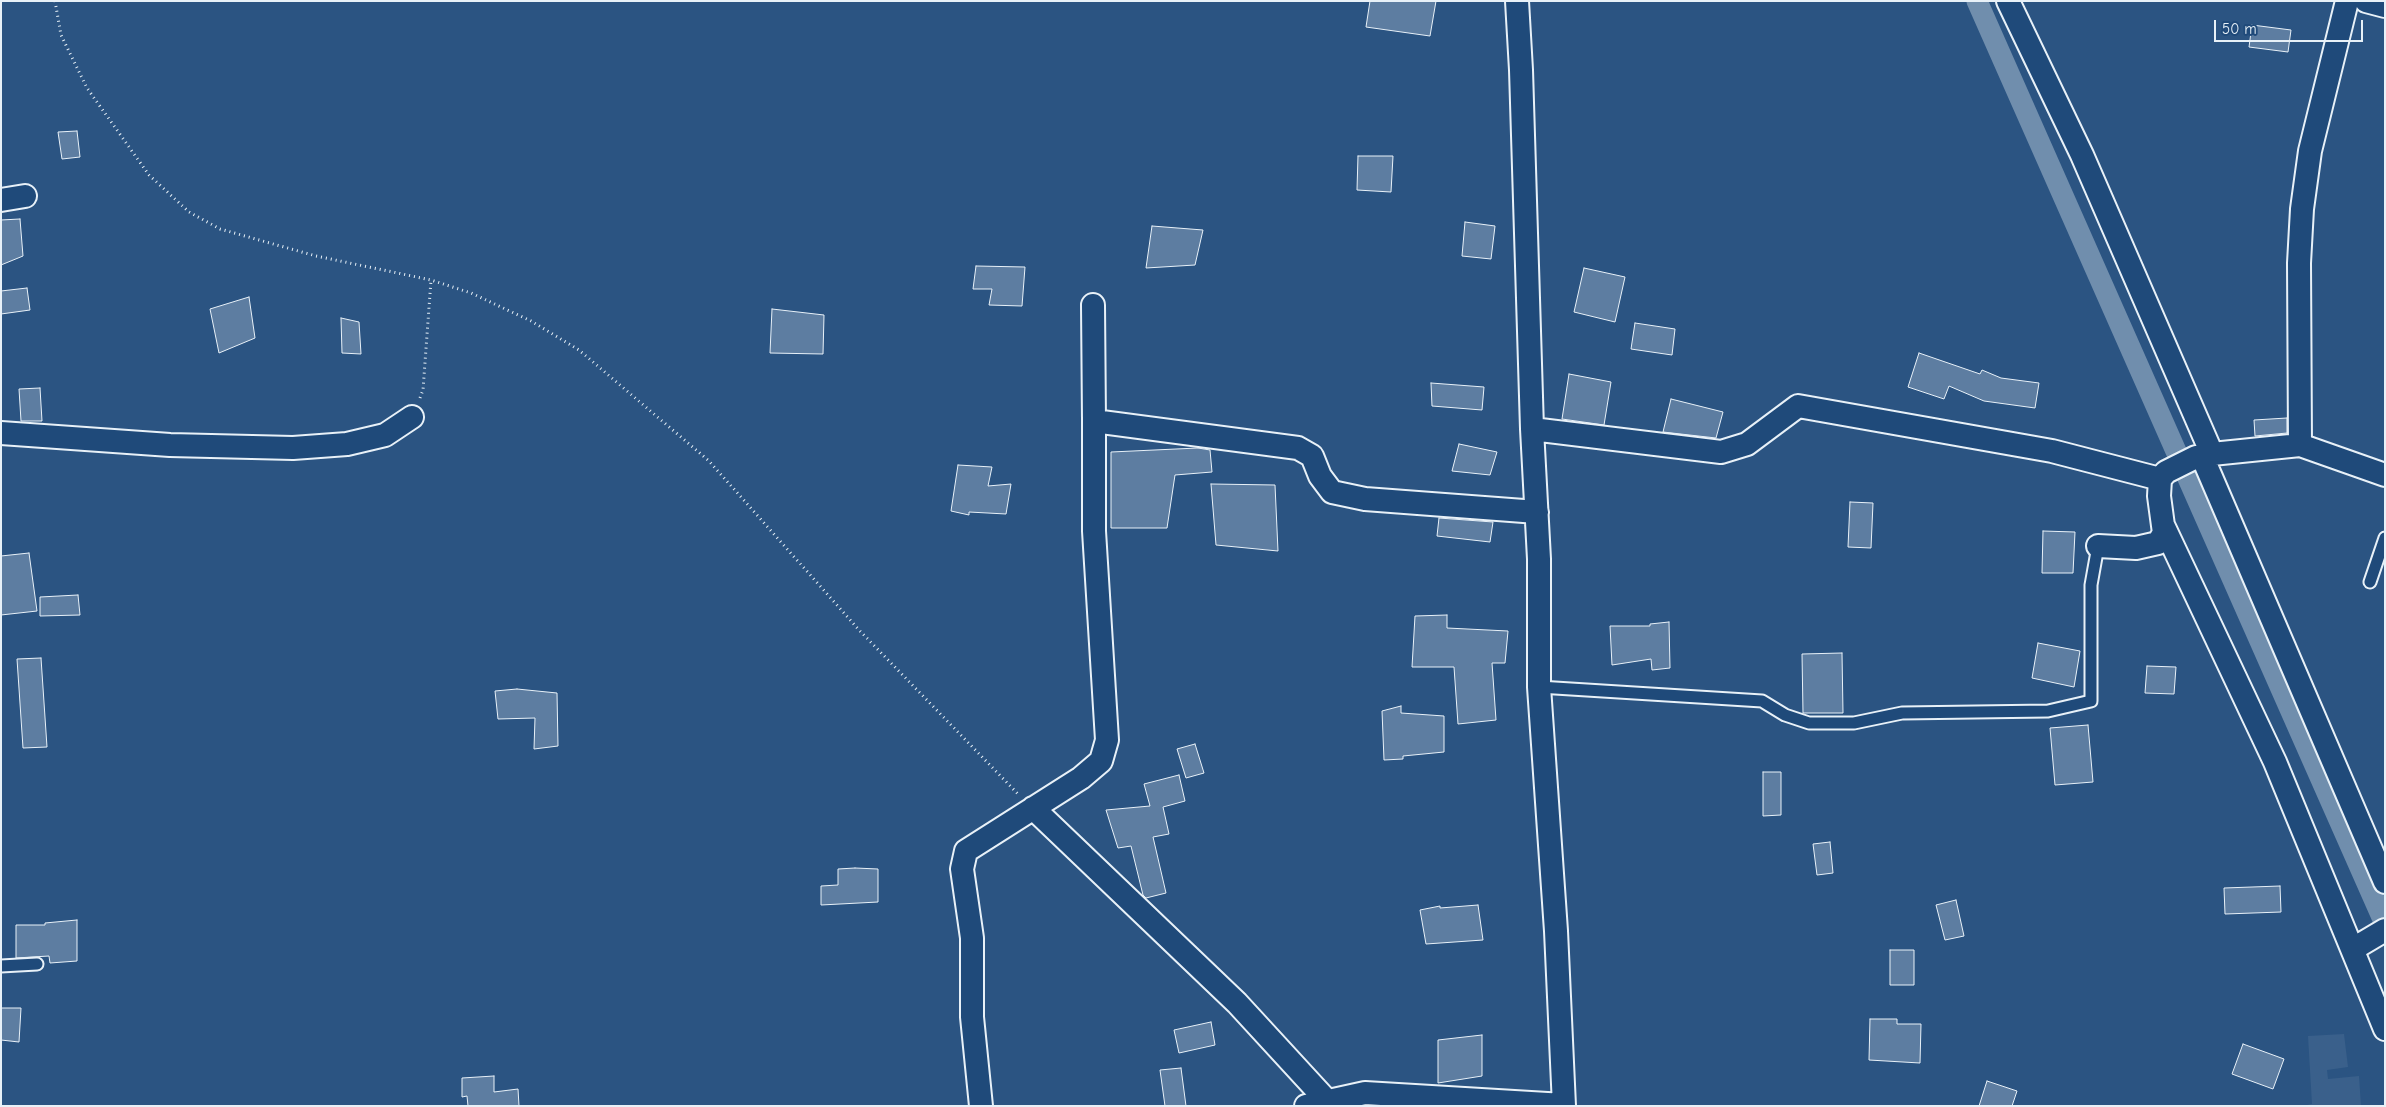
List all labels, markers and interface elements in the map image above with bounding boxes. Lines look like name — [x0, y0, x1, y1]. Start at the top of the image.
scale bar — [2216, 10, 2365, 42]
text: 50 m — [2222, 20, 2257, 38]

